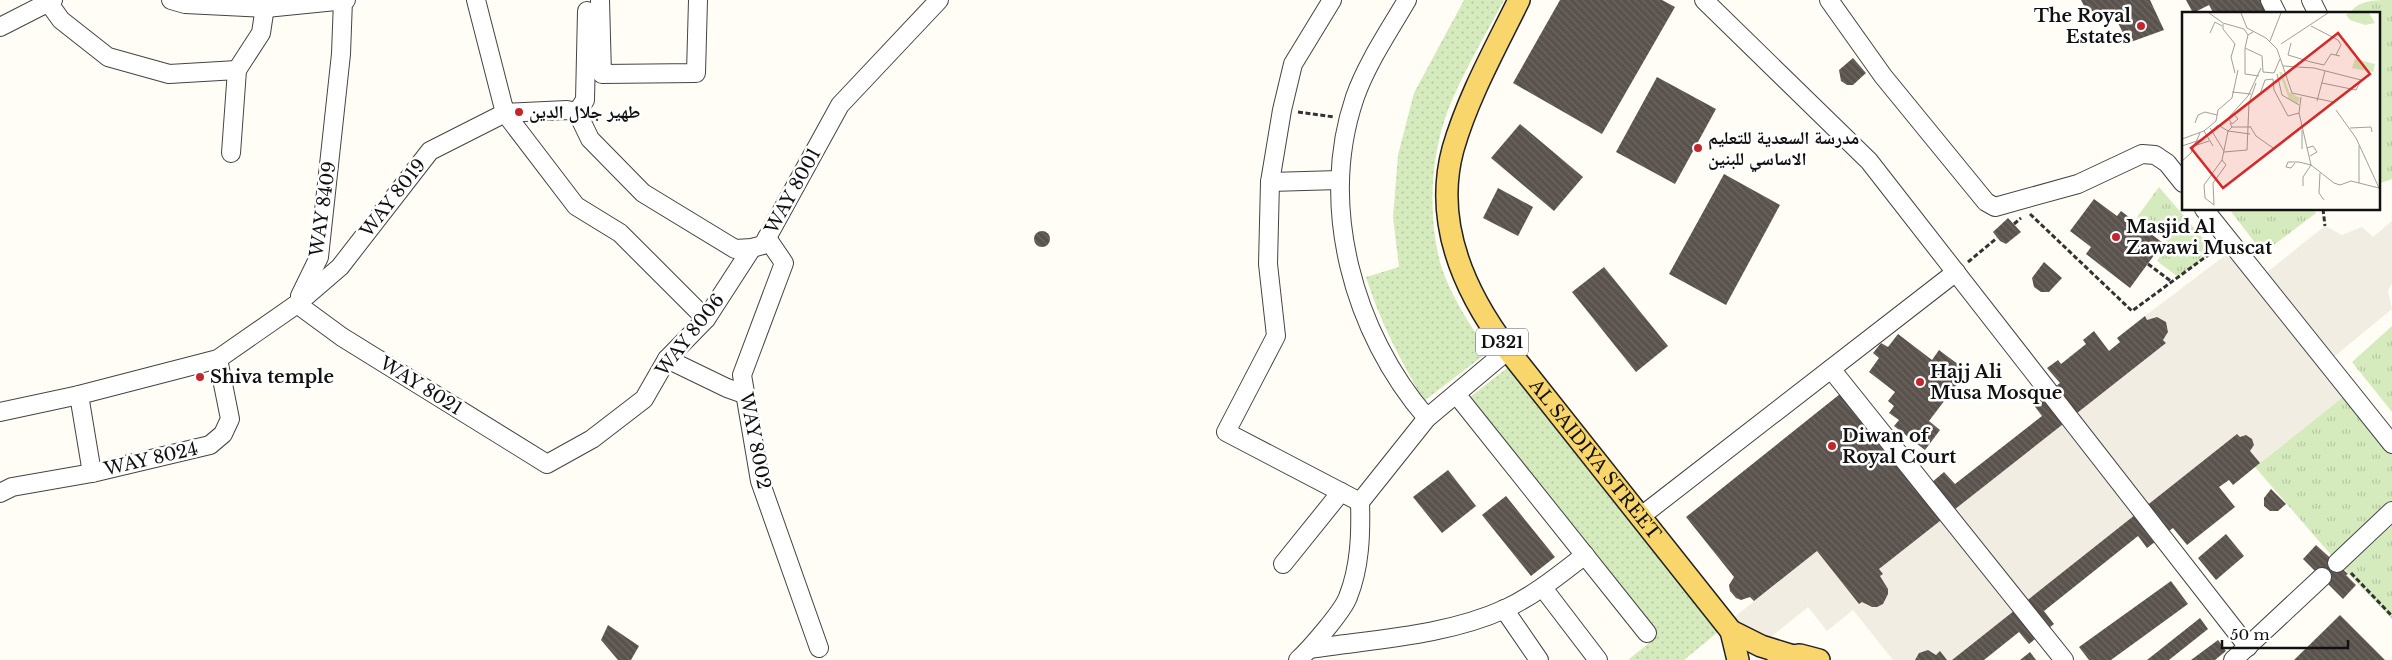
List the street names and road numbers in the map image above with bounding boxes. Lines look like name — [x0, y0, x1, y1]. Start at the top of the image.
street label: WAY 8001 — [760, 144, 826, 239]
street label: WAY 8019 — [355, 154, 430, 242]
street label: WAY 8409 — [305, 160, 341, 259]
street label: WAY 8006 — [650, 289, 729, 381]
road number: D321 — [1476, 328, 1528, 356]
street label: WAY 8021 — [375, 351, 466, 420]
street label: AL SAIDIYA STREET — [1524, 374, 1666, 545]
street label: WAY 8002 — [735, 390, 775, 491]
street label: WAY 8024 — [101, 438, 200, 481]

